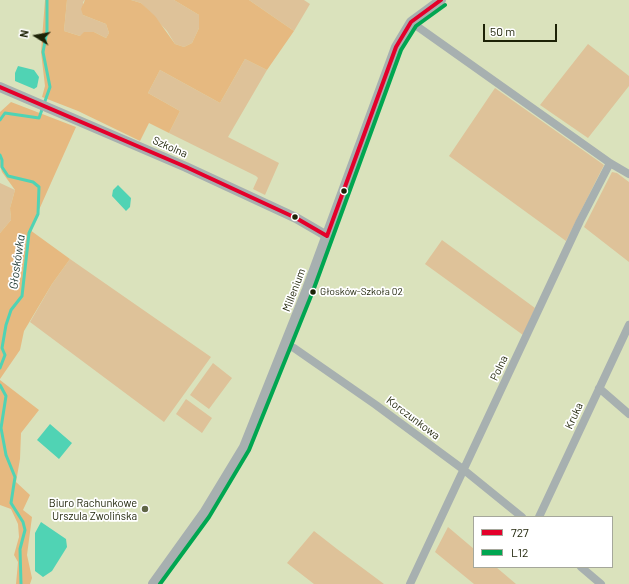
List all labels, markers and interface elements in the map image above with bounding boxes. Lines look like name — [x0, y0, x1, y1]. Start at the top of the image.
north arrow — [16, 16, 56, 56]
scale bar — [485, 16, 559, 42]
text: 50 m — [490, 24, 515, 38]
text: N — [17, 29, 31, 38]
street label: Szkolna — [151, 134, 189, 160]
unlabelled marker — [339, 186, 349, 196]
unlabelled marker — [290, 212, 300, 222]
water label: Głoskówka — [6, 234, 28, 290]
street label: Millenium — [280, 266, 308, 314]
place label: Głosków-Szkoła 02 — [320, 286, 403, 298]
marker: Głosków-Szkoła 02 — [308, 287, 318, 297]
street label: Polna — [487, 353, 511, 383]
street label: Korczunkowa — [384, 394, 442, 442]
street label: Kruka — [562, 401, 586, 431]
place label: Biuro Rachunkowe Urszula Zwolińska — [49, 496, 137, 522]
marker: Biuro Rachunkowe Urszula Zwolińska — [140, 504, 150, 514]
legend — [473, 516, 613, 568]
text: 727 — [511, 525, 529, 539]
text: L12 — [511, 545, 528, 559]

